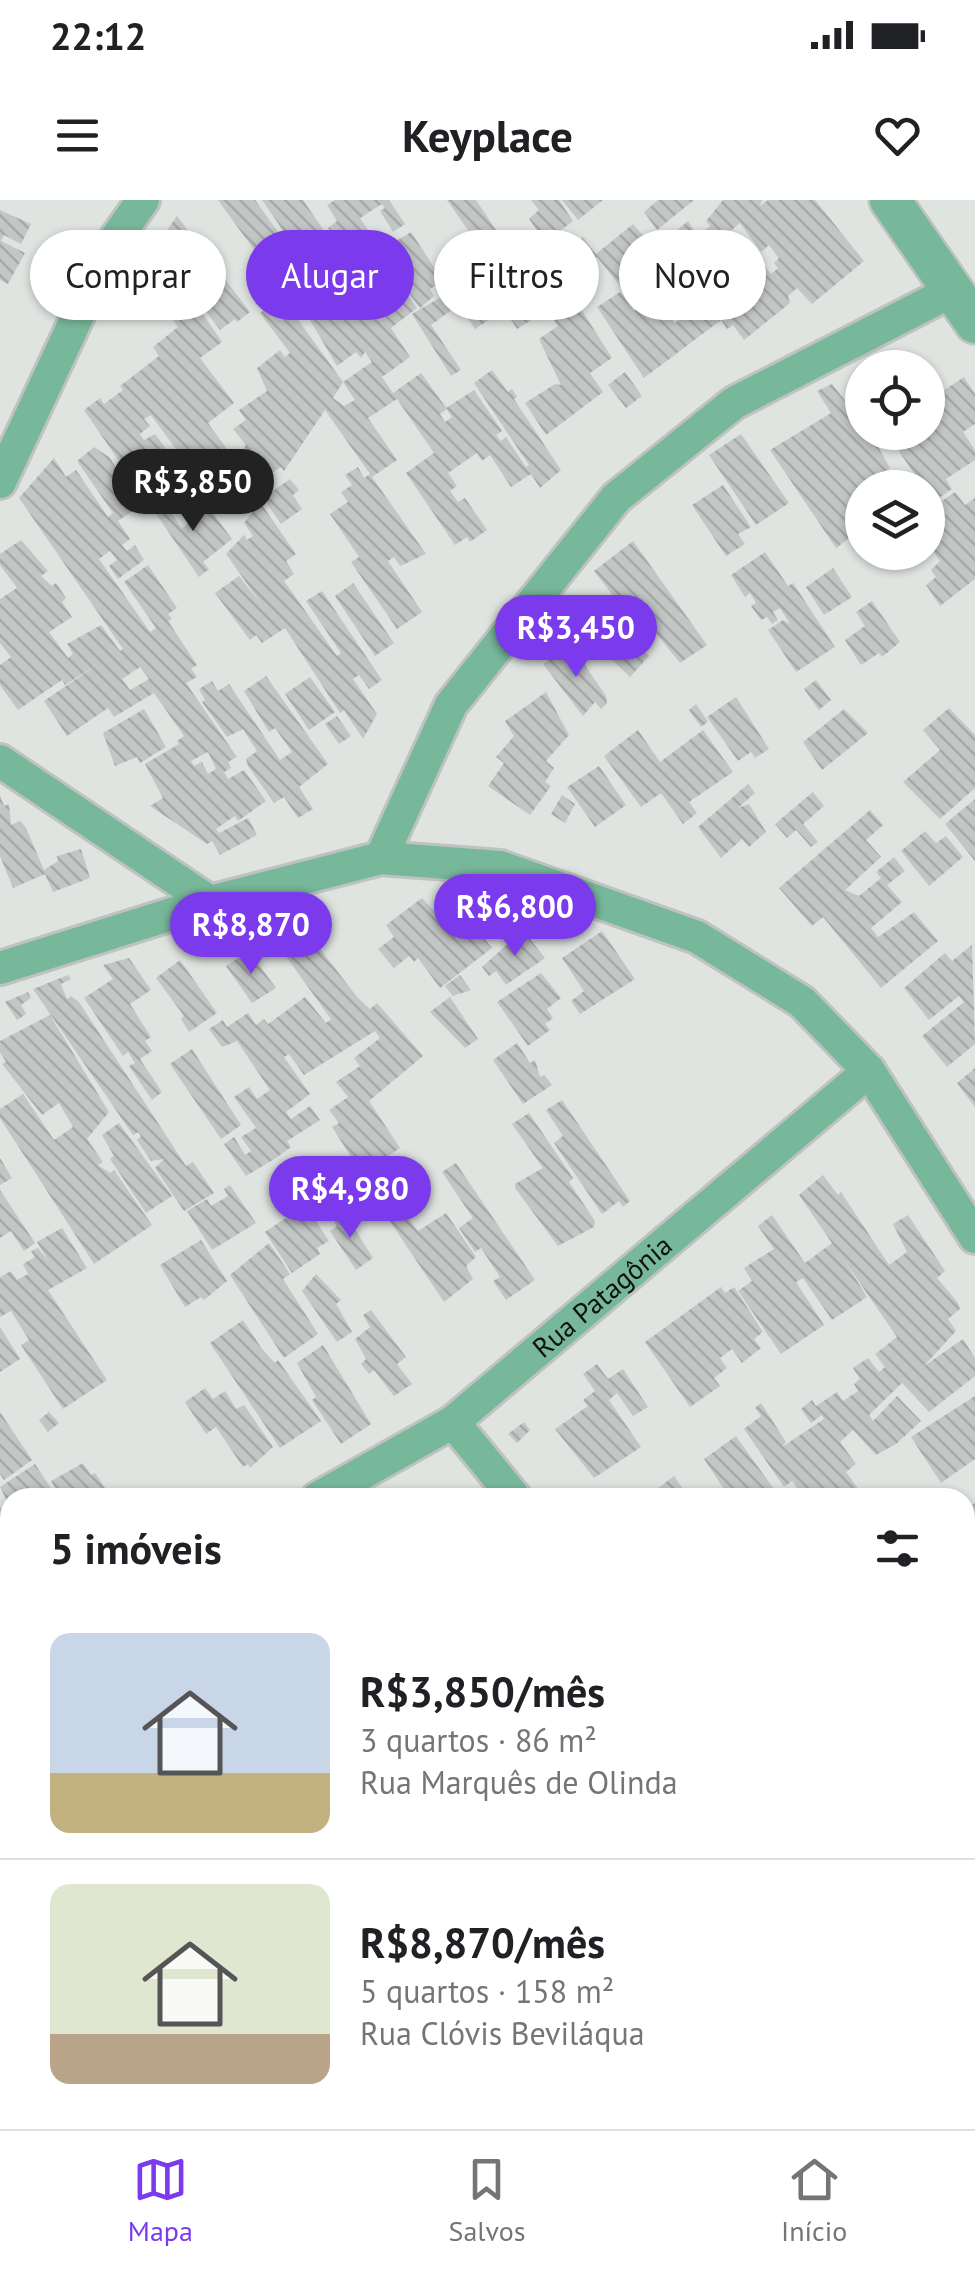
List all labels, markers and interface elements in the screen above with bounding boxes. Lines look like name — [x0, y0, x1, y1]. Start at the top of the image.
text: 22:12 — [50, 11, 146, 60]
text: Keyplace — [402, 106, 573, 164]
icon: menu — [50, 108, 105, 163]
icon: heart — [870, 108, 925, 163]
chip: Comprar — [30, 230, 226, 320]
chip: Alugar — [246, 230, 414, 320]
chip: Filtros — [434, 230, 599, 320]
chip: Novo — [619, 230, 766, 320]
map controls — [845, 350, 945, 570]
button: locate — [845, 350, 945, 450]
pin: R$3,850 — [101, 449, 285, 534]
text: R$3,850 — [134, 460, 252, 502]
button: layers — [845, 470, 945, 570]
pin: R$3,450 — [484, 595, 668, 680]
text: R$3,450 — [517, 606, 635, 648]
pin: R$6,800 — [423, 874, 607, 959]
text: R$6,800 — [456, 885, 574, 927]
pin: R$8,870 — [159, 892, 343, 977]
text: R$8,870 — [192, 903, 310, 945]
pin: R$4,980 — [258, 1156, 442, 1241]
text: R$4,980 — [291, 1167, 409, 1209]
street label: Rua Patagônia — [524, 1226, 679, 1365]
text: 5 imóveis — [50, 1521, 222, 1576]
icon: filters — [870, 1521, 925, 1576]
text: R$3,850/mês — [360, 1664, 605, 1719]
icon: home — [130, 1673, 250, 1793]
text: 3 quartos · 86 m² — [360, 1719, 597, 1761]
text: Rua Marquês de Olinda — [360, 1761, 678, 1803]
text: R$8,870/mês — [360, 1915, 605, 1970]
icon: home — [130, 1924, 250, 2044]
text: 5 quartos · 158 m² — [360, 1970, 614, 2012]
text: Rua Clóvis Beviláqua — [360, 2012, 645, 2054]
tab: Mapa — [128, 2152, 193, 2249]
tab: Salvos — [449, 2152, 525, 2249]
tab: Início — [781, 2152, 847, 2249]

